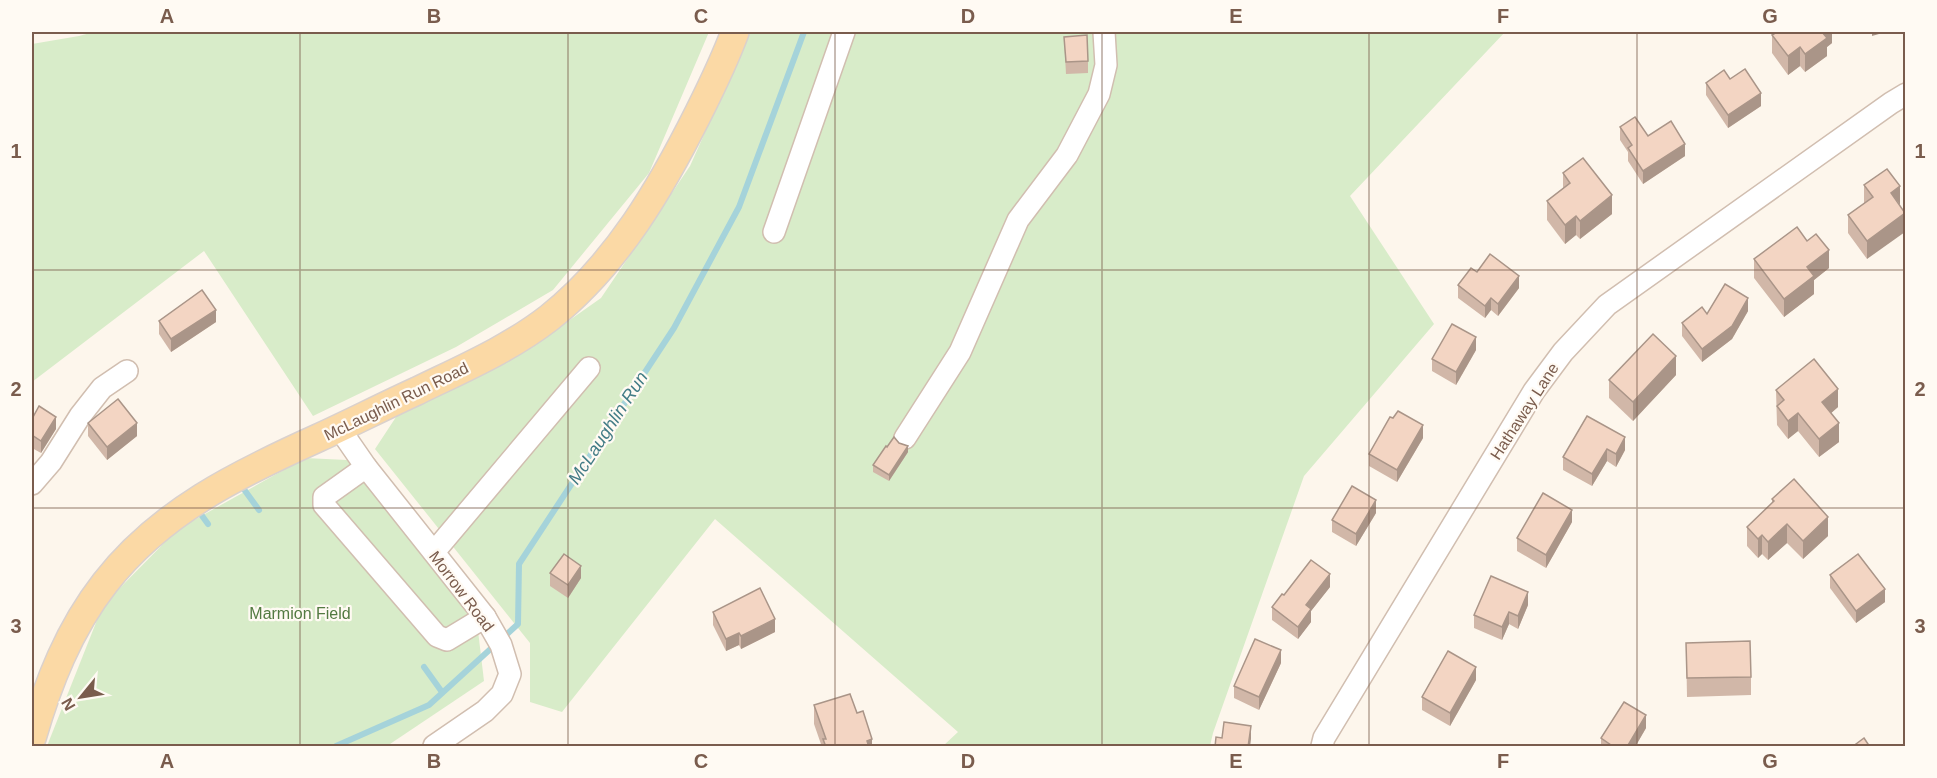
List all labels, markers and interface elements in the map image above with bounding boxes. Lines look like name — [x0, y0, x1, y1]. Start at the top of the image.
text: A — [160, 5, 174, 27]
text: B — [427, 5, 441, 27]
text: C — [694, 5, 708, 27]
text: D — [961, 5, 975, 27]
text: E — [1229, 5, 1243, 27]
text: F — [1497, 5, 1509, 27]
text: G — [1762, 5, 1778, 27]
text: 1 — [10, 140, 22, 162]
text: 1 — [1914, 140, 1926, 162]
street label: McLaughlin Run Road — [321, 359, 471, 444]
street label: Hathaway Lane — [1487, 360, 1562, 463]
water label: McLaughlin Run — [564, 368, 652, 488]
text: 2 — [10, 378, 22, 400]
text: 2 — [1914, 378, 1926, 400]
street label: Morrow Road — [426, 548, 497, 635]
park label: Marmion Field — [249, 605, 351, 622]
text: 3 — [10, 615, 22, 637]
text: 3 — [1914, 615, 1926, 637]
north arrow — [51, 667, 111, 727]
text: N — [58, 695, 79, 714]
text: A — [160, 750, 174, 772]
text: B — [427, 750, 441, 772]
text: C — [694, 750, 708, 772]
text: D — [961, 750, 975, 772]
text: E — [1229, 750, 1243, 772]
text: F — [1497, 750, 1509, 772]
text: G — [1762, 750, 1778, 772]

